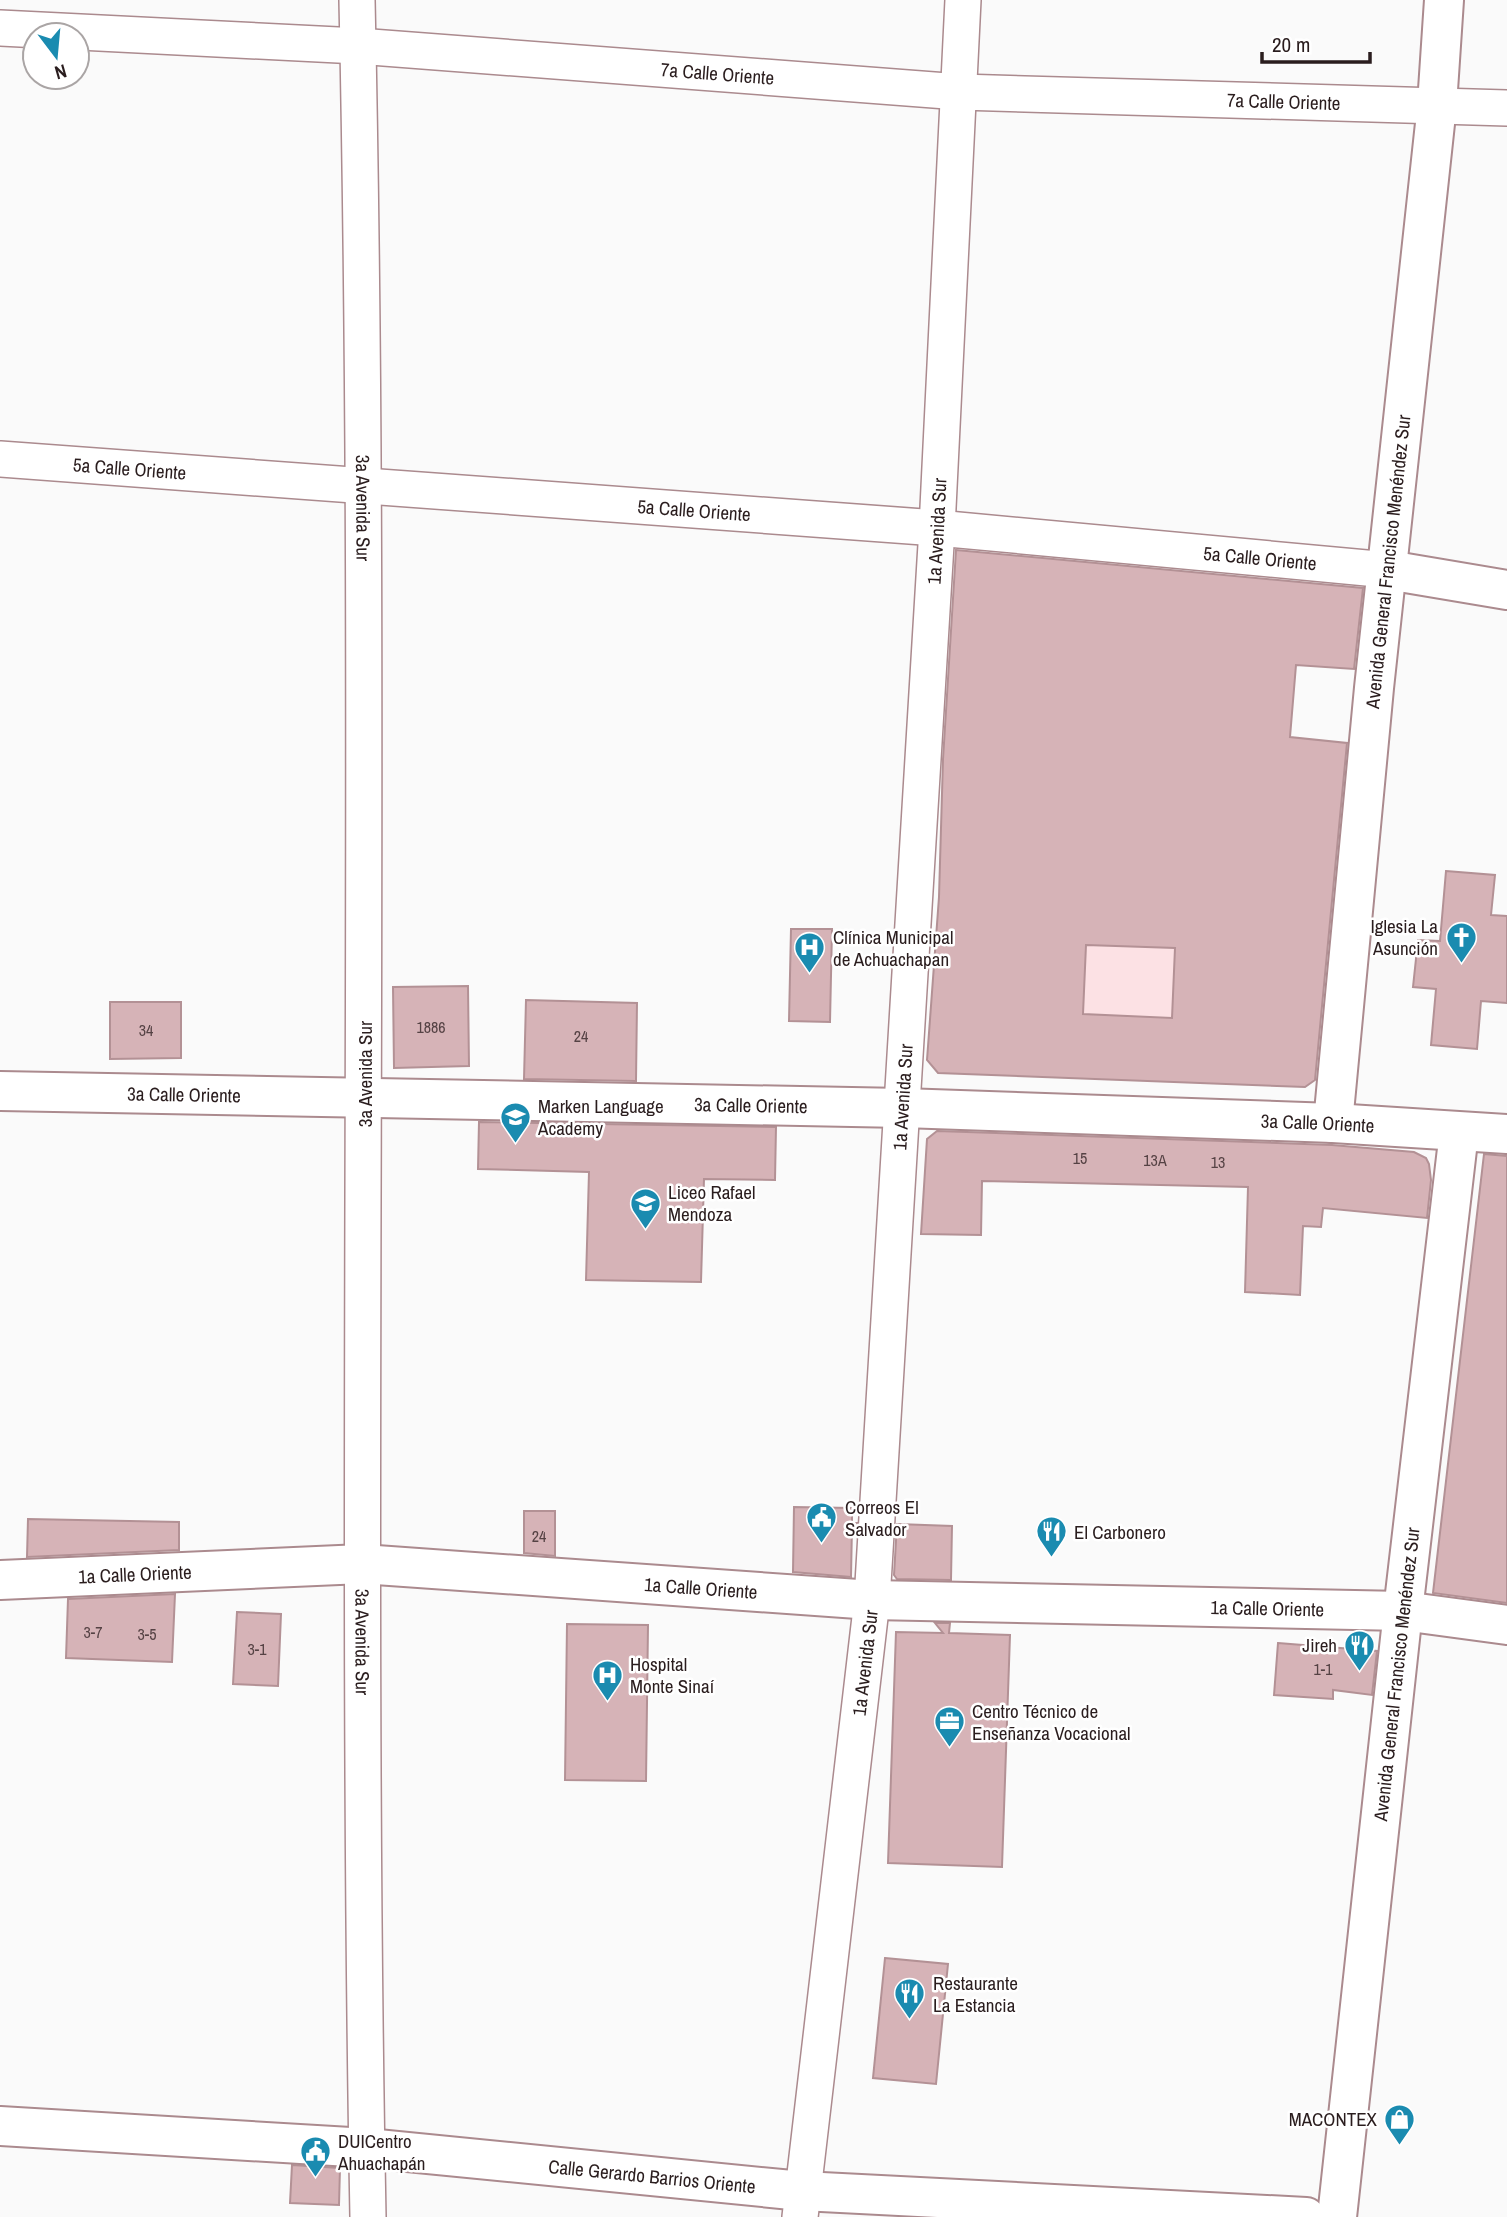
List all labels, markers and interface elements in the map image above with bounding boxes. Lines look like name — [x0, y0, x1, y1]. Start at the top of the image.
north arrow — [21, 21, 91, 91]
scale bar — [1262, 21, 1370, 65]
text: 20 m — [1272, 30, 1310, 59]
street label: 7a Calle Oriente — [660, 56, 775, 91]
text: N — [52, 58, 70, 86]
street label: 7a Calle Oriente — [1227, 87, 1341, 116]
street label: Avenida General Francisco Menéndez Sur — [1359, 413, 1417, 711]
street label: 5a Calle Oriente — [72, 451, 187, 486]
street label: 3a Avenida Sur — [350, 455, 377, 562]
street label: 1a Avenida Sur — [921, 477, 952, 585]
street label: 5a Calle Oriente — [637, 493, 752, 527]
street label: 5a Calle Oriente — [1202, 540, 1318, 576]
place label: Iglesia La Asunción — [1370, 913, 1438, 961]
church icon: Iglesia La Asunción — [1444, 920, 1478, 964]
place label: Clínica Municipal de Achuachapan — [833, 924, 953, 972]
hospital icon: Clínica Municipal de Achuachapan — [793, 931, 827, 975]
house number: 1886 — [416, 1016, 446, 1038]
house number: 34 — [139, 1019, 153, 1041]
street label: 3a Avenida Sur — [352, 1020, 378, 1127]
house number: 24 — [574, 1025, 588, 1047]
street label: 1a Avenida Sur — [886, 1042, 919, 1151]
street label: 3a Calle Oriente — [127, 1080, 241, 1109]
street label: 3a Calle Oriente — [694, 1091, 808, 1119]
place label: Marken Language Academy — [537, 1093, 664, 1141]
school or university icon: Marken Language Academy — [498, 1100, 532, 1144]
street label: 3a Calle Oriente — [1260, 1107, 1375, 1139]
house number: 15 — [1073, 1147, 1087, 1169]
house number: 13A — [1143, 1149, 1167, 1171]
house number: 13 — [1211, 1151, 1225, 1173]
place label: Liceo Rafael Mendoza — [668, 1179, 755, 1227]
school or university icon: Liceo Rafael Mendoza — [628, 1186, 662, 1230]
place label: Correos El Salvador — [845, 1494, 919, 1542]
public building icon: Correos El Salvador — [805, 1501, 839, 1545]
restaurant icon: El Carbonero — [1034, 1515, 1068, 1559]
place label: El Carbonero — [1074, 1519, 1166, 1545]
house number: 24 — [532, 1525, 546, 1547]
street label: Avenida General Francisco Menéndez Sur — [1367, 1525, 1426, 1823]
street label: 1a Calle Oriente — [78, 1559, 192, 1590]
street label: 1a Calle Oriente — [643, 1571, 758, 1605]
street label: 3a Avenida Sur — [350, 1589, 376, 1696]
street label: 1a Calle Oriente — [1210, 1594, 1324, 1622]
street label: 1a Avenida Sur — [846, 1608, 884, 1717]
house number: 3-7 — [84, 1621, 102, 1643]
house number: 3-5 — [138, 1623, 156, 1645]
restaurant icon: Jireh — [1343, 1628, 1377, 1672]
place label: Jireh — [1302, 1632, 1337, 1658]
house number: 3-1 — [248, 1638, 267, 1660]
place label: Hospital Monte Sinaí — [630, 1651, 715, 1699]
hospital icon: Hospital Monte Sinaí — [590, 1658, 624, 1702]
house number: 1-1 — [1314, 1658, 1333, 1680]
place label: Centro Técnico de Enseñanza Vocacional — [972, 1698, 1131, 1746]
office icon: Centro Técnico de Enseñanza Vocacional — [932, 1705, 966, 1749]
place label: Restaurante La Estancia — [933, 1970, 1018, 2018]
restaurant icon: Restaurante La Estancia — [893, 1977, 927, 2021]
shop icon: MACONTEX — [1383, 2102, 1417, 2146]
place label: MACONTEX — [1289, 2106, 1378, 2132]
place label: DUICentro Ahuachapán — [337, 2128, 426, 2176]
public building icon: DUICentro Ahuachapán — [298, 2135, 332, 2179]
street label: Calle Gerardo Barrios Oriente — [547, 2153, 757, 2199]

